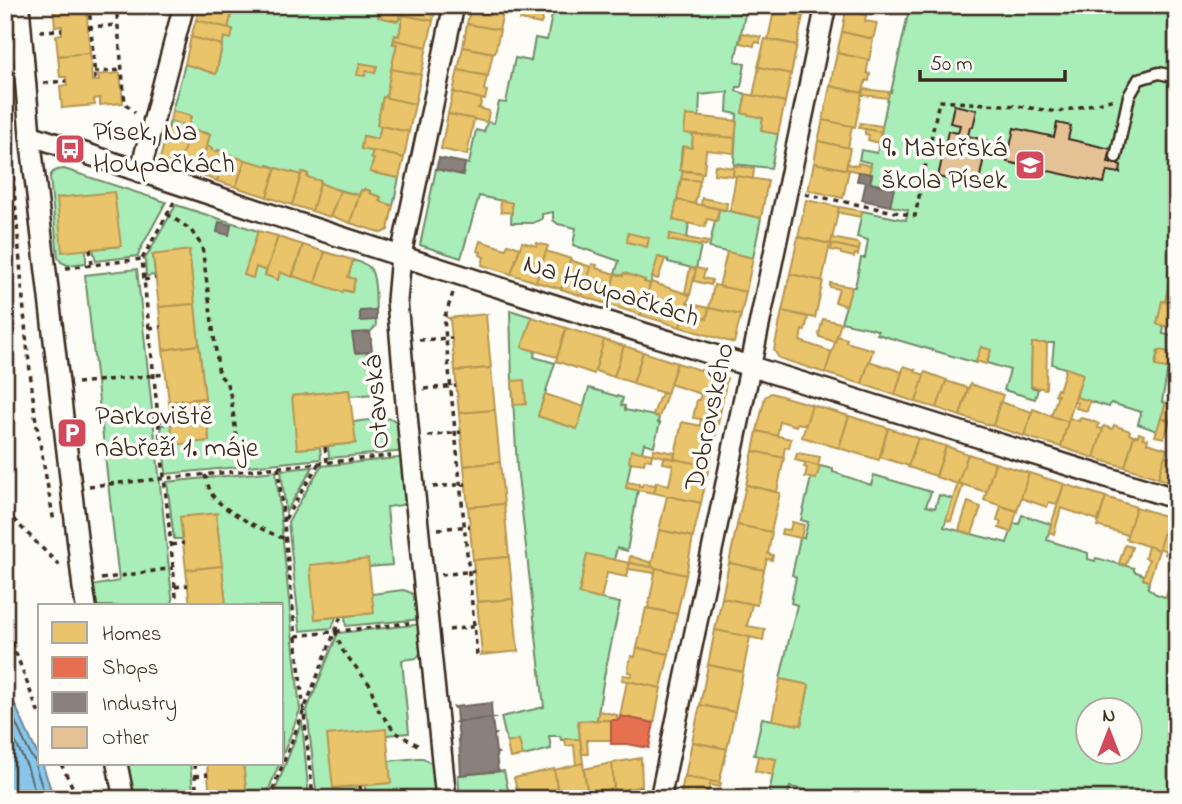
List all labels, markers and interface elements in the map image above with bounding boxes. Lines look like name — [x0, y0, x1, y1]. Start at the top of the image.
scale bar — [920, 38, 1065, 82]
text: 50 m — [930, 50, 973, 80]
place label: Písek, Na Houpačkách — [93, 113, 235, 186]
place label: 9. Mateřská škola Písek — [881, 129, 1008, 202]
bus stop icon: Písek, Na Houpačkách — [53, 132, 87, 166]
school or university icon: 9. Mateřská škola Písek — [1013, 148, 1047, 182]
street label: Na Houpačkách — [518, 244, 704, 340]
street label: Dobrovského — [675, 339, 747, 496]
street label: Otavská — [353, 353, 403, 451]
place label: Parkoviště nábřeží 1. máje — [95, 397, 259, 470]
parking icon: Parkoviště nábřeží 1. máje — [55, 416, 89, 450]
legend — [38, 604, 284, 766]
text: Homes — [102, 620, 162, 650]
text: Shops — [102, 654, 159, 684]
text: Industry — [102, 690, 177, 722]
north arrow — [1074, 696, 1144, 766]
text: N — [1103, 703, 1116, 730]
text: Other — [102, 724, 149, 754]

